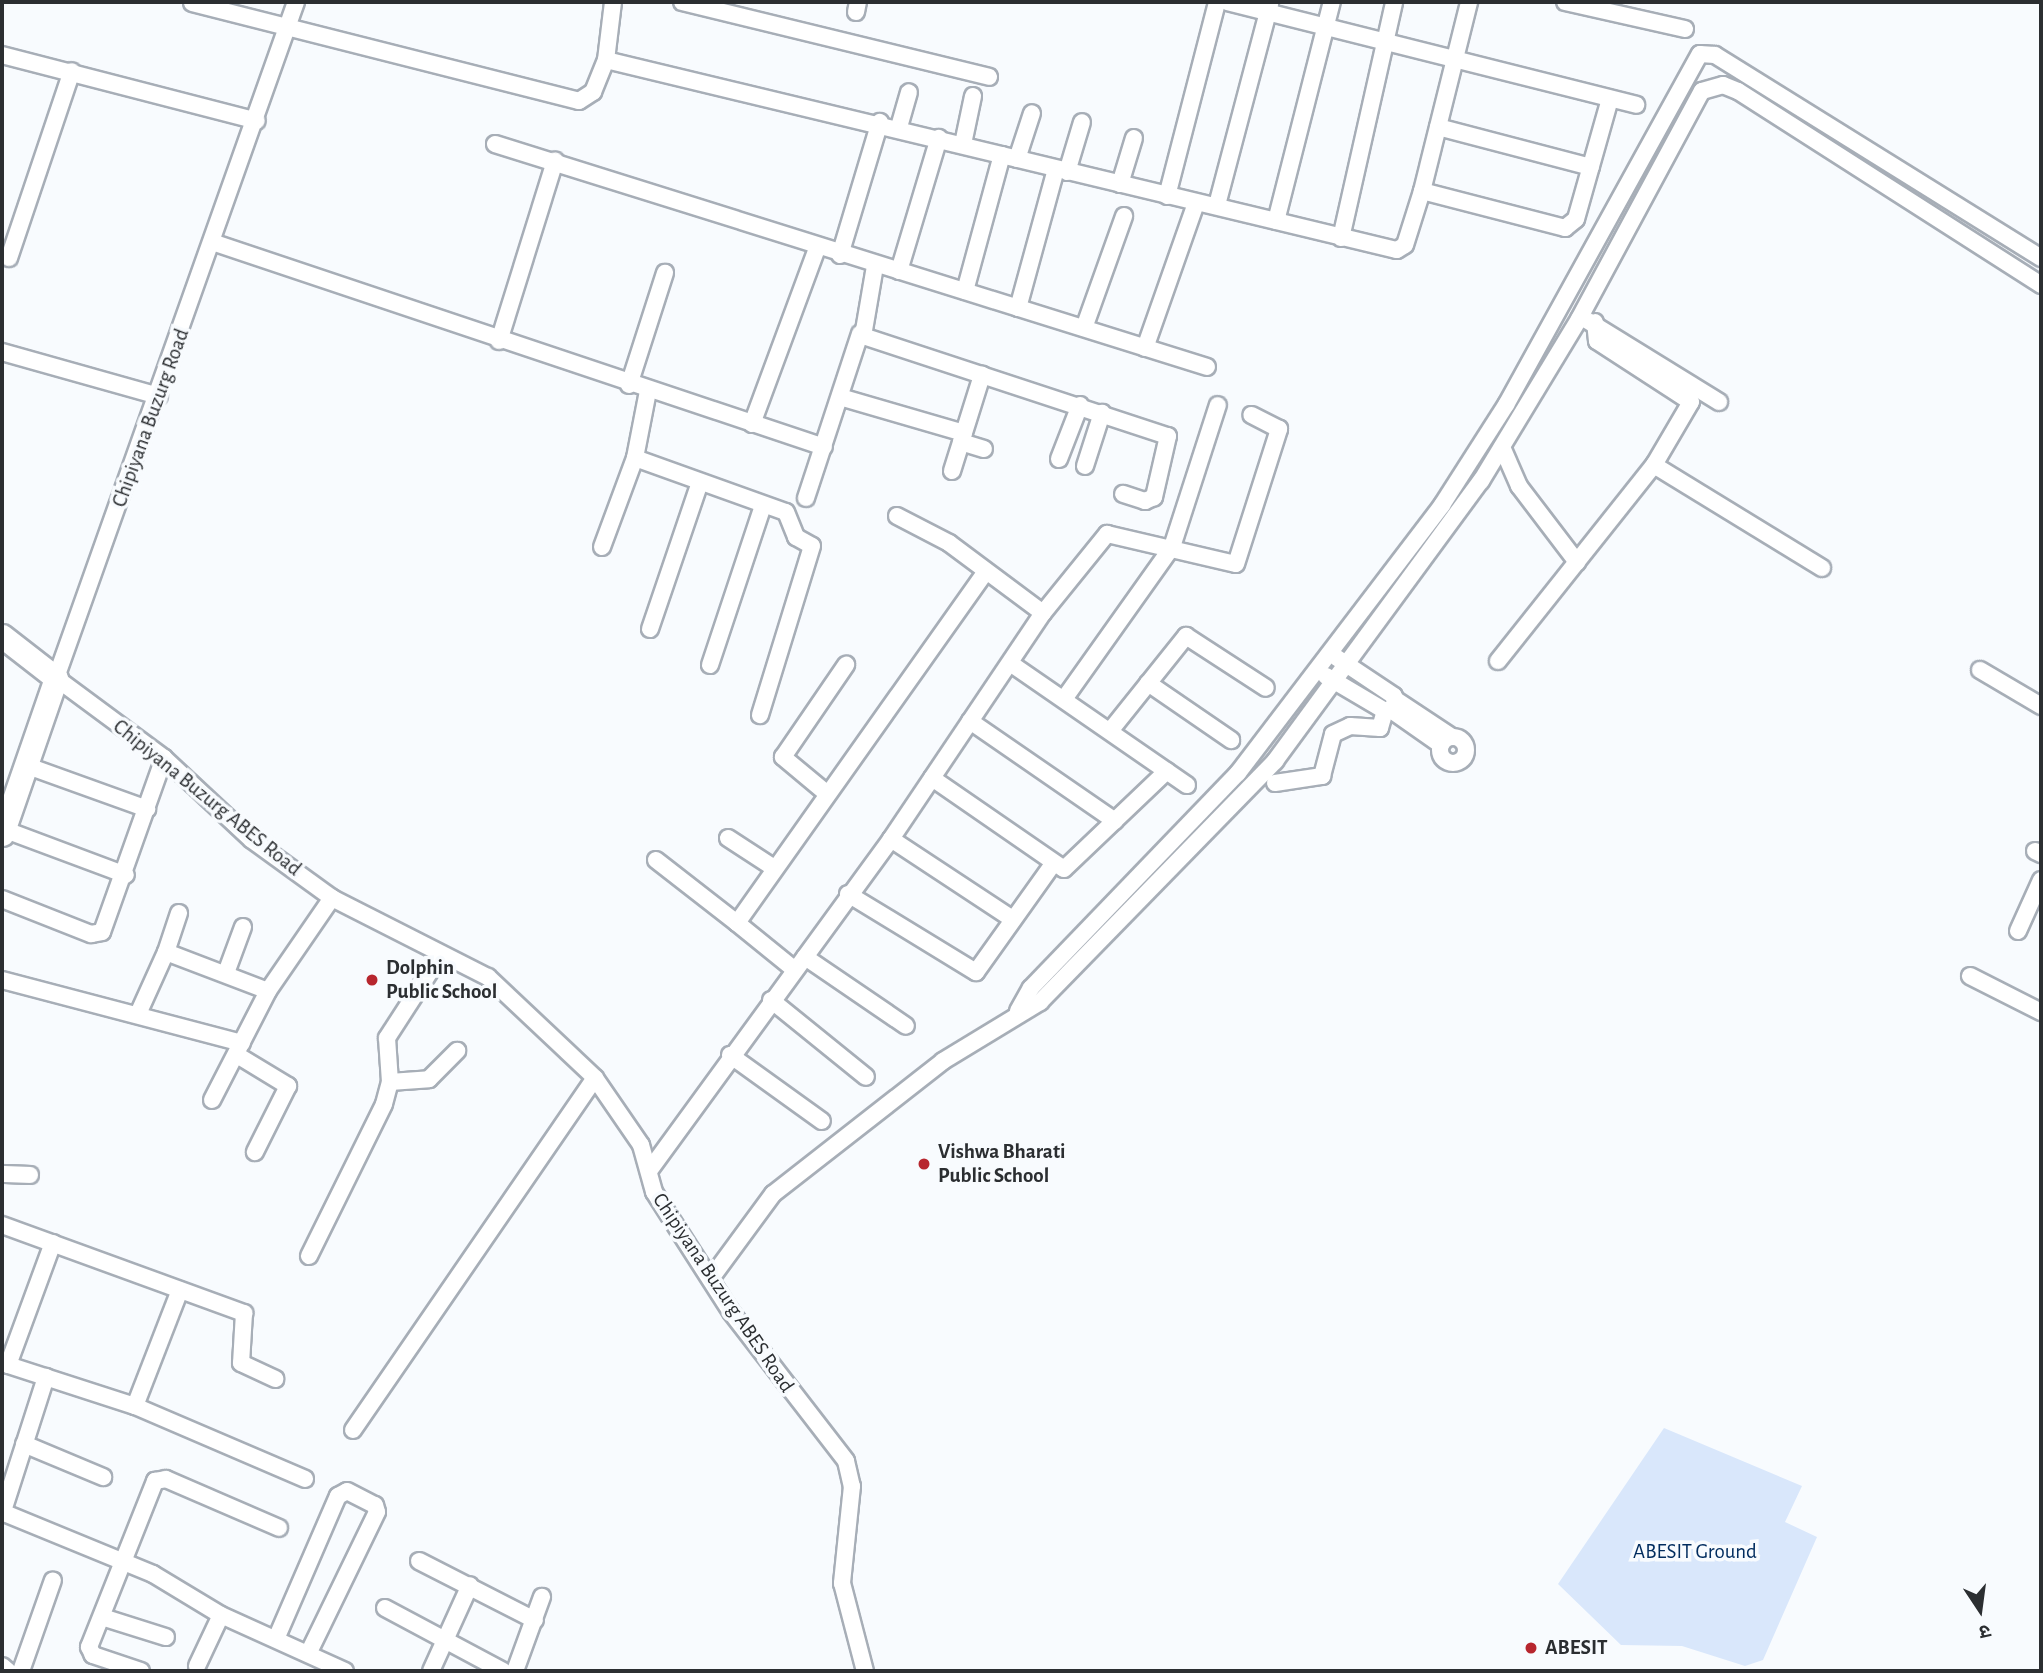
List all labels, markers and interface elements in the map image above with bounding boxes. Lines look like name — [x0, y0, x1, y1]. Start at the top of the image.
street label: Chipiyana Buzurg Road — [107, 325, 195, 511]
street label: Chipiyana Buzurg ABES Road — [108, 714, 306, 882]
place label: Dolphin Public School — [386, 955, 497, 1005]
marker: Dolphin Public School — [364, 972, 380, 988]
place label: Vishwa Bharati Public School — [938, 1139, 1066, 1189]
marker: Vishwa Bharati Public School — [916, 1156, 932, 1172]
street label: Chipiyana Buzurg ABES Road — [647, 1189, 799, 1397]
park label: ABESIT Ground — [1633, 1539, 1757, 1565]
north arrow — [1945, 1575, 2015, 1645]
text: उ — [1977, 1620, 1992, 1641]
place label: ABESIT — [1545, 1635, 1608, 1661]
marker: ABESIT — [1523, 1640, 1539, 1656]

